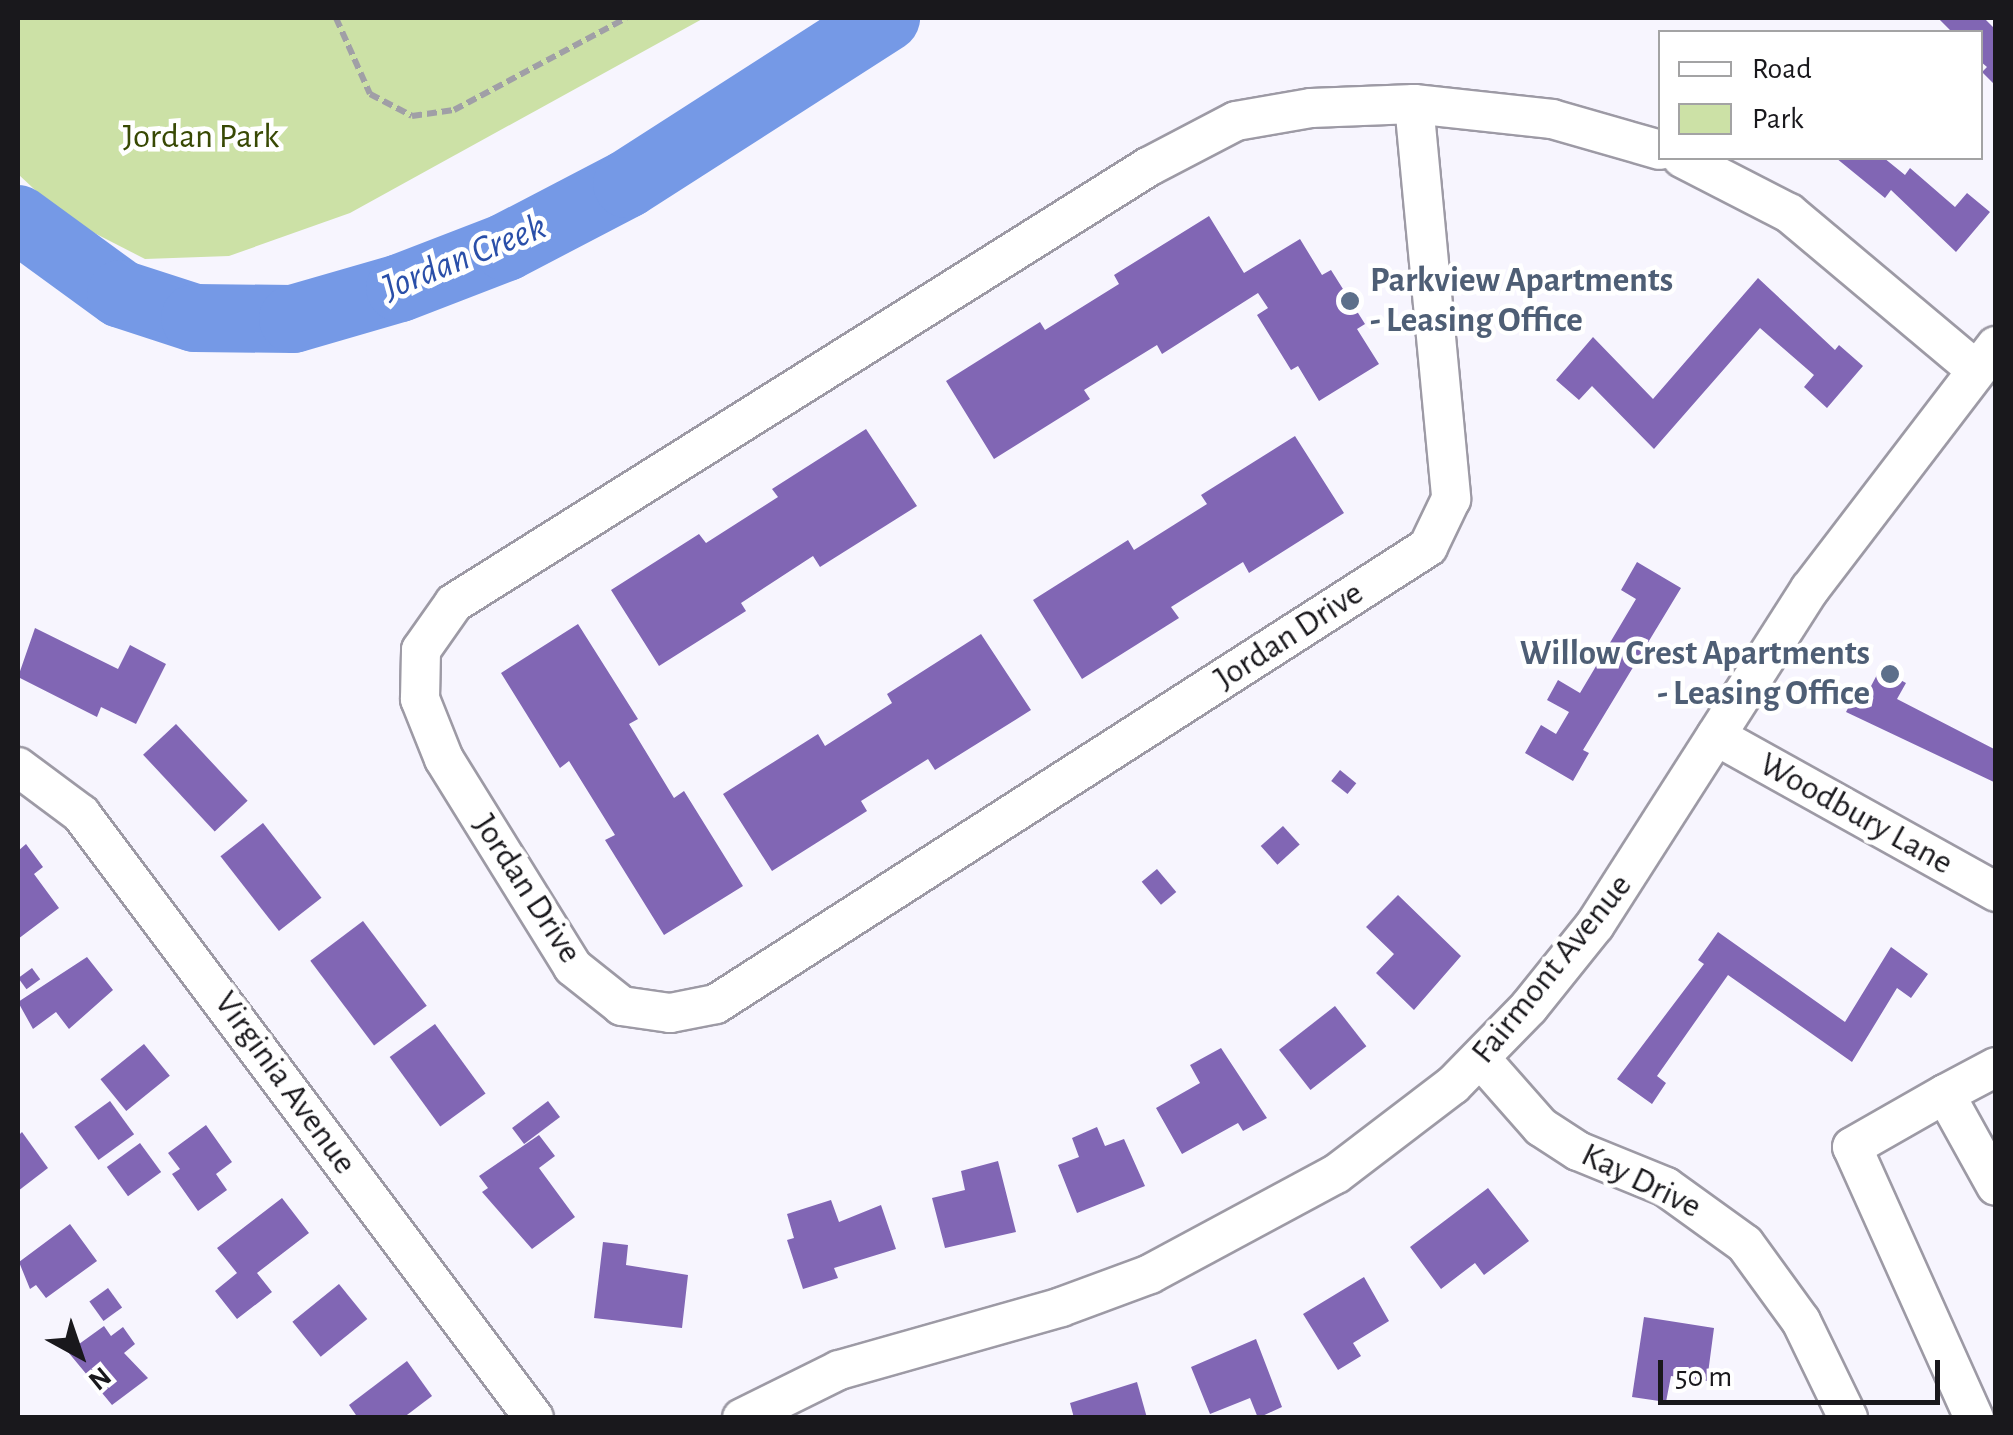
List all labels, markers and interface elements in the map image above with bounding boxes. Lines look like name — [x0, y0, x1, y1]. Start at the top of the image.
legend — [1658, 30, 1983, 160]
text: Road — [1752, 54, 1812, 84]
text: Park — [1752, 104, 1804, 134]
park label: Jordan Park — [123, 116, 279, 158]
water label: Jordan Creek — [377, 205, 553, 311]
place label: Parkview Apartments - Leasing Office — [1370, 260, 1673, 342]
marker: Parkview Apartments - Leasing Office — [1339, 290, 1361, 312]
street label: Jordan Drive — [1207, 572, 1371, 700]
place label: Willow Crest Apartments - Leasing Office — [1520, 633, 1870, 715]
marker: Willow Crest Apartments - Leasing Office — [1879, 663, 1901, 685]
street label: Woodbury Lane — [1752, 744, 1960, 884]
street label: Jordan Drive — [463, 807, 591, 971]
street label: Fairmont Avenue — [1463, 866, 1641, 1072]
street label: Virginia Avenue — [205, 983, 365, 1183]
street label: Kay Drive — [1574, 1134, 1708, 1228]
north arrow — [30, 1305, 130, 1405]
scale bar — [1663, 1340, 1946, 1402]
text: N — [83, 1361, 116, 1395]
text: 50 m — [1675, 1362, 1732, 1392]

